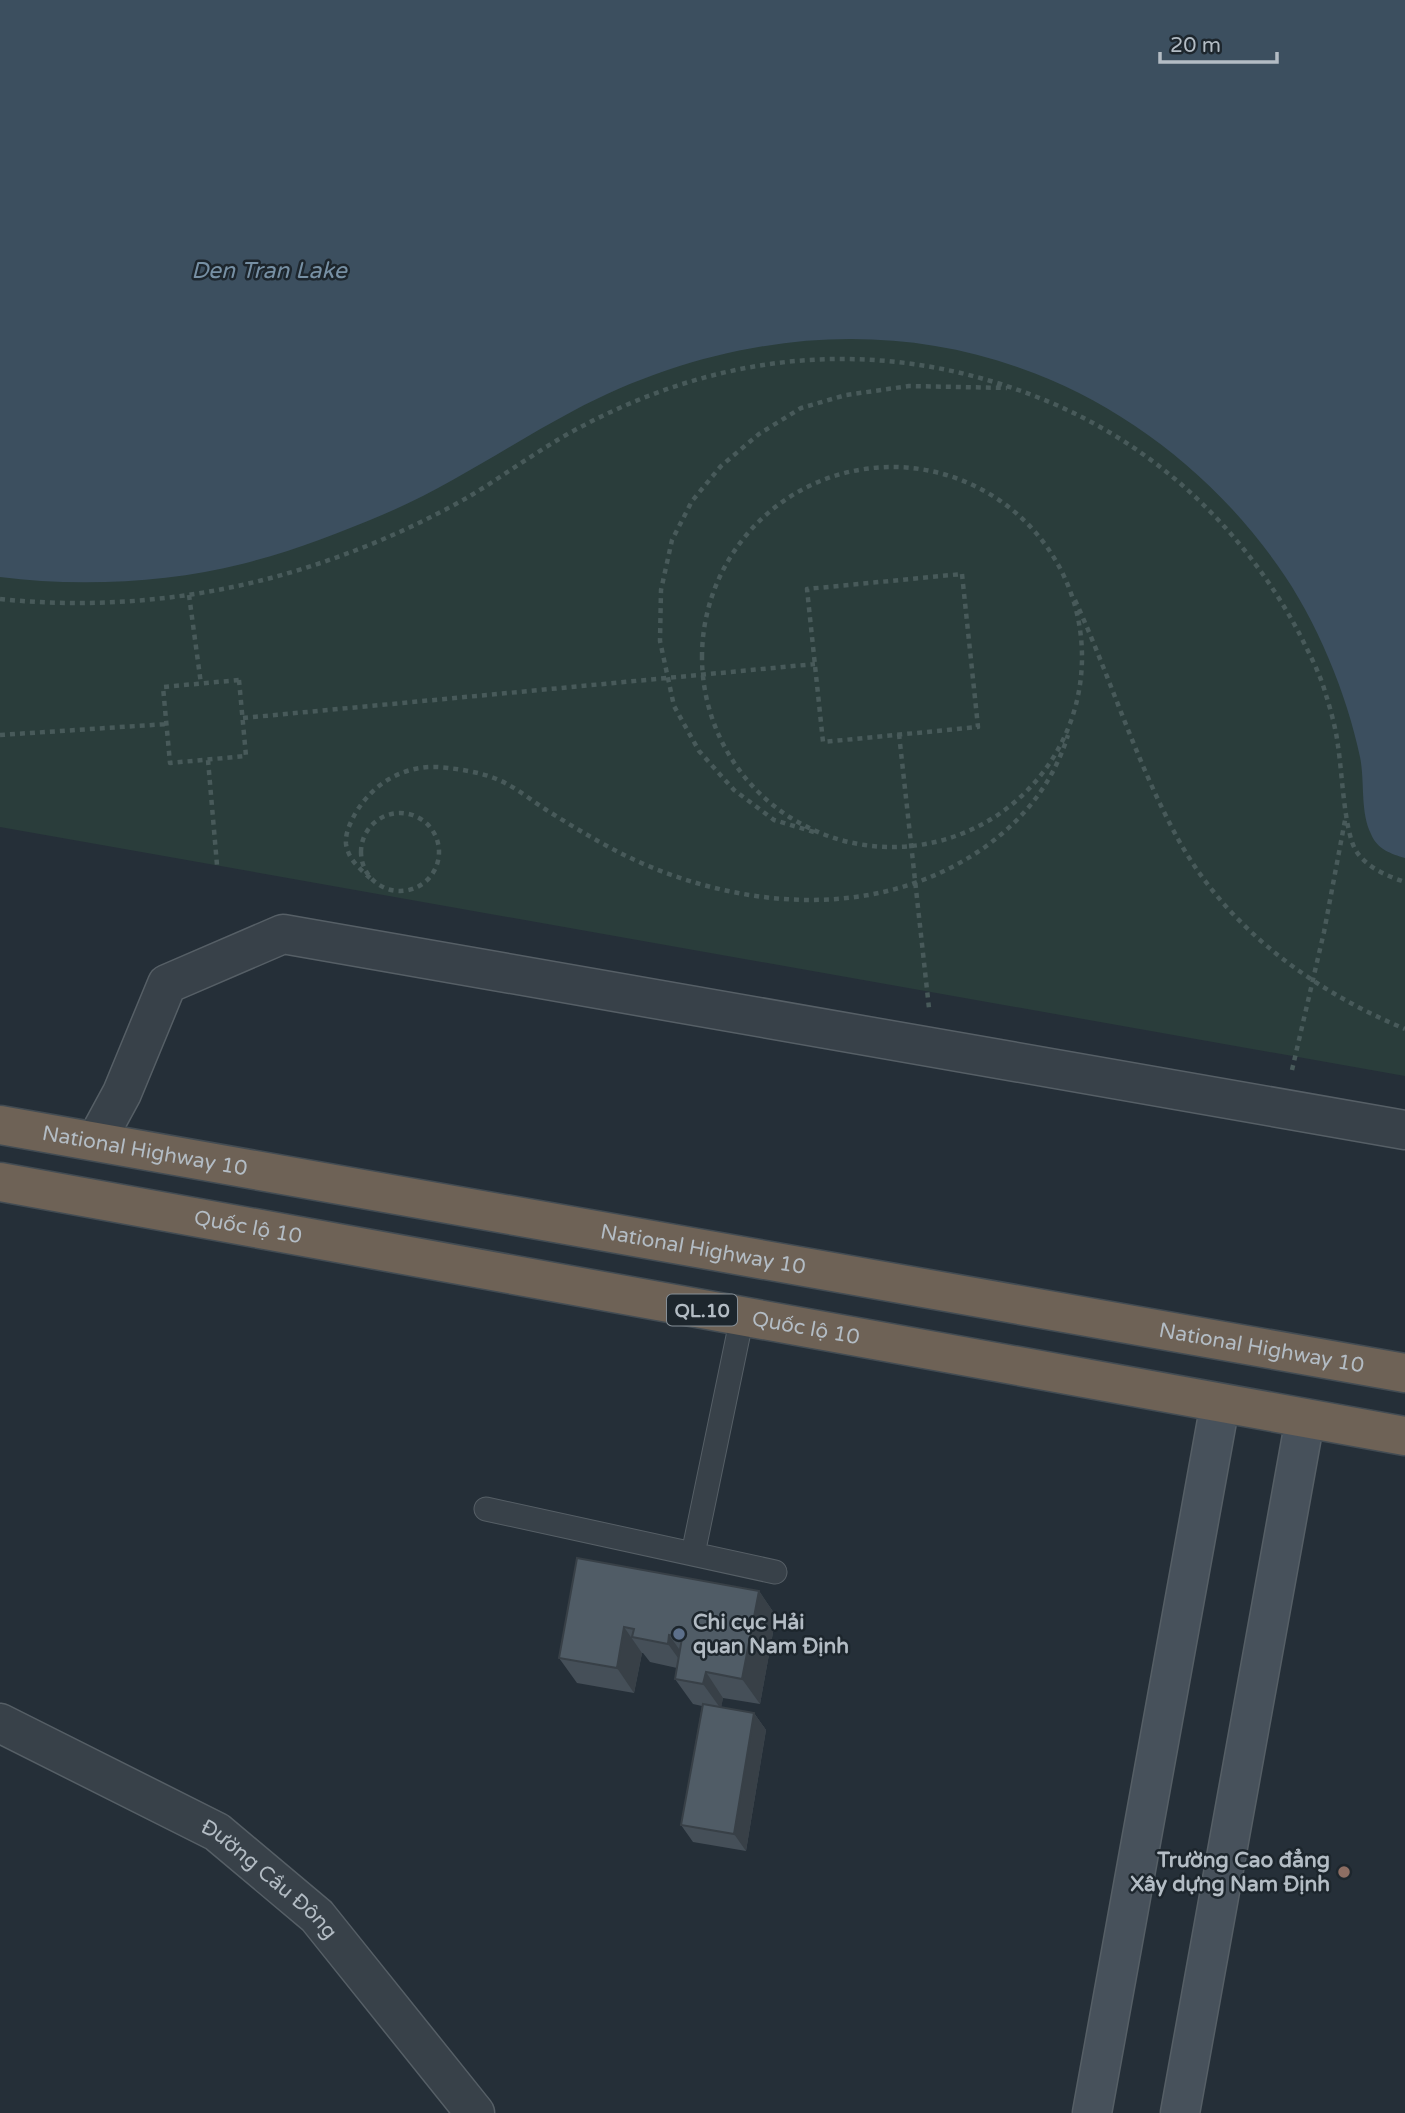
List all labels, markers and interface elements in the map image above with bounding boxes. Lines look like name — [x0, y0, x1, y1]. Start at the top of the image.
scale bar — [1160, 21, 1277, 65]
text: 20 m — [1170, 33, 1221, 58]
water label: Den Tran Lake — [191, 257, 349, 285]
street label: National Highway 10 — [40, 1121, 249, 1181]
street label: Quốc lộ 10 — [192, 1205, 304, 1249]
street label: National Highway 10 — [599, 1219, 808, 1280]
road number: QL.10 — [667, 1294, 737, 1326]
street label: Quốc lộ 10 — [750, 1306, 862, 1350]
street label: National Highway 10 — [1157, 1318, 1366, 1379]
place label: Chi cục Hải quan Nam Định — [693, 1610, 849, 1659]
marker: Chi cục Hải quan Nam Định — [671, 1626, 687, 1642]
street label: Đường Cầu Đông — [197, 1814, 342, 1944]
place label: Trường Cao đẳng Xây dựng Nam Định — [1130, 1848, 1330, 1897]
marker: Trường Cao đẳng Xây dựng Nam Định — [1336, 1864, 1352, 1880]

